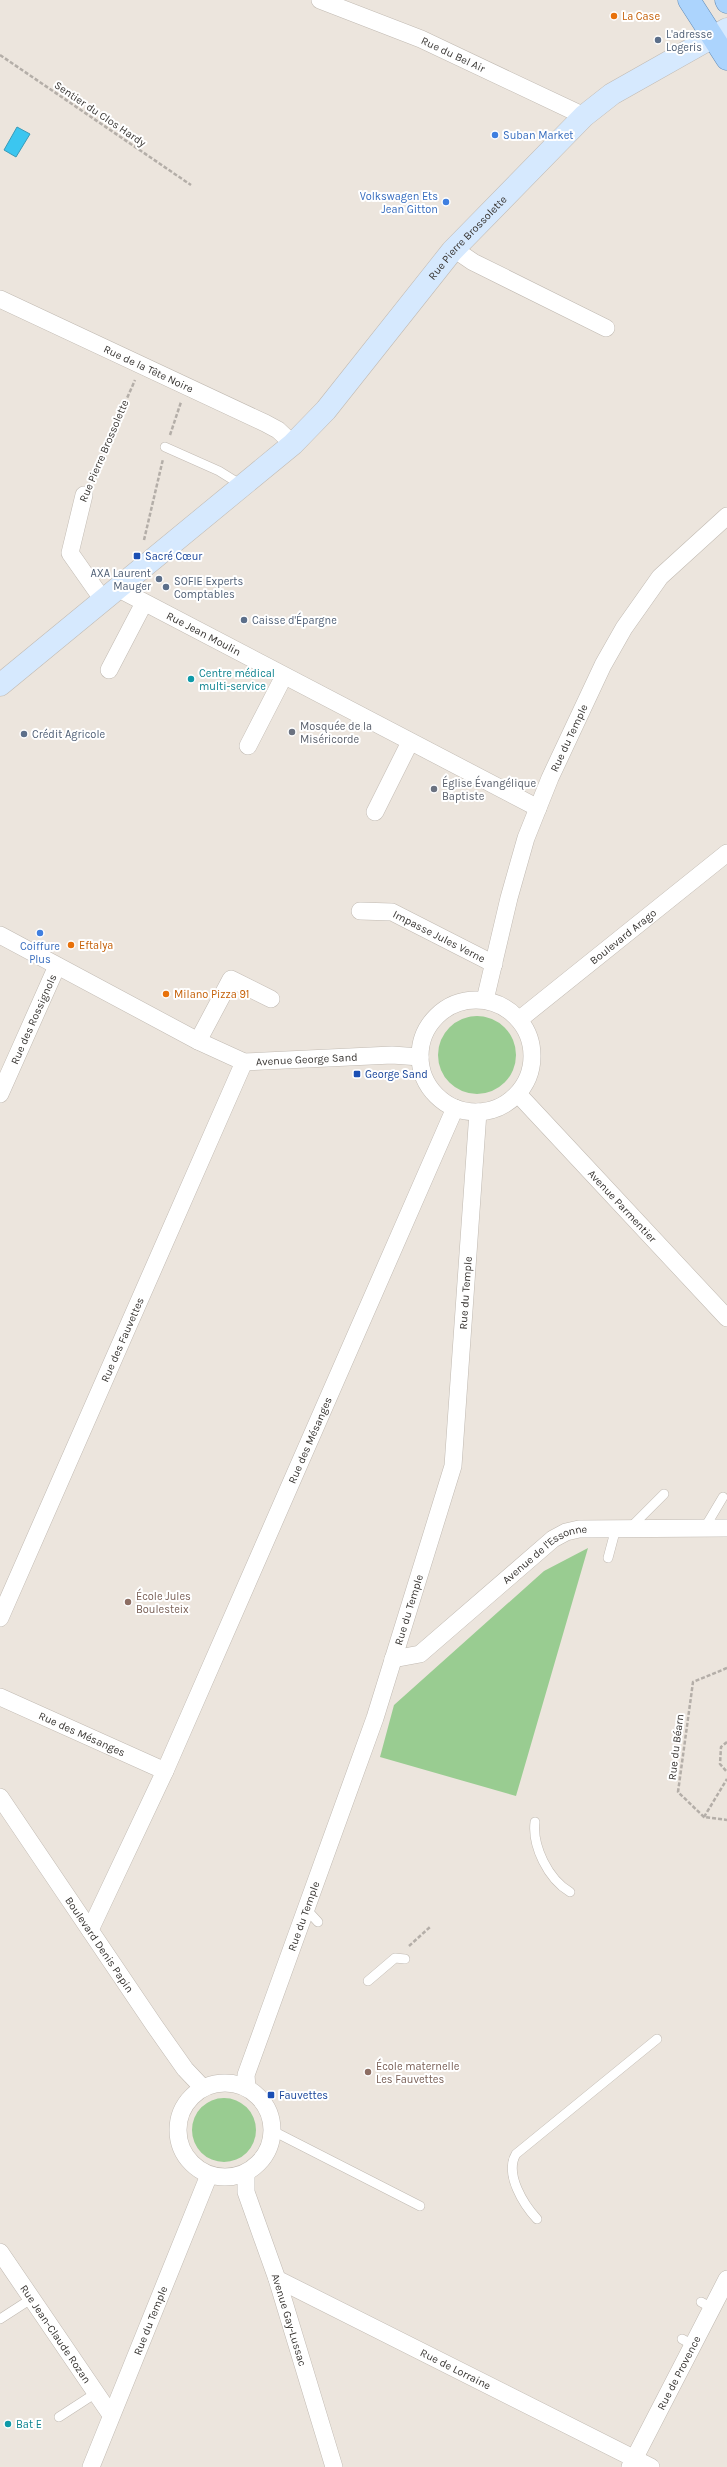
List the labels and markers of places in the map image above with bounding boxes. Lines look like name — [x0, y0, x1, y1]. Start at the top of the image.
place label: La Case — [622, 10, 660, 23]
marker: La Case — [609, 11, 619, 21]
place label: L'adresse Logeris — [666, 28, 712, 54]
marker: L'adresse Logeris — [653, 35, 663, 45]
place label: Suban Market — [503, 129, 573, 142]
marker: Suban Market — [490, 130, 500, 140]
place label: Volkswagen Ets Jean Gitton — [360, 190, 438, 216]
marker: Volkswagen Ets Jean Gitton — [441, 197, 451, 207]
place label: Sacré Cœur — [145, 550, 202, 563]
marker: Sacré Cœur — [132, 551, 142, 561]
place label: AXA Laurent Mauger — [90, 567, 151, 593]
marker: AXA Laurent Mauger — [154, 574, 164, 584]
place label: SOFIE Experts Comptables — [174, 575, 243, 601]
marker: SOFIE Experts Comptables — [161, 582, 171, 592]
place label: Caisse d'Épargne — [252, 612, 337, 627]
marker: Caisse d'Épargne — [239, 615, 249, 625]
place label: Centre médical multi-service — [199, 667, 275, 693]
marker: Centre médical multi-service — [186, 674, 196, 684]
place label: Mosquée de la Miséricorde — [300, 720, 372, 746]
marker: Mosquée de la Miséricorde — [287, 727, 297, 737]
place label: Crédit Agricole — [32, 728, 105, 741]
marker: Crédit Agricole — [19, 729, 29, 739]
place label: Église Évangélique Baptiste — [442, 775, 537, 803]
marker: Église Évangélique Baptiste — [429, 784, 439, 794]
marker: Coiffure Plus — [35, 928, 45, 938]
place label: Eftalya — [79, 939, 113, 952]
place label: Coiffure Plus — [20, 940, 60, 966]
marker: Eftalya — [66, 940, 76, 950]
place label: Milano Pizza 91 — [174, 988, 249, 1001]
marker: Milano Pizza 91 — [161, 989, 171, 999]
place label: George Sand — [365, 1068, 428, 1081]
marker: George Sand — [352, 1069, 362, 1079]
place label: École Jules Boulesteix — [136, 1588, 191, 1616]
marker: École Jules Boulesteix — [123, 1597, 133, 1607]
place label: École maternelle Les Fauvettes — [376, 2058, 460, 2086]
marker: École maternelle Les Fauvettes — [363, 2067, 373, 2077]
place label: Fauvettes — [279, 2089, 328, 2102]
marker: Fauvettes — [266, 2090, 276, 2100]
place label: Bat E — [16, 2418, 42, 2431]
marker: Bat E — [3, 2419, 13, 2429]

